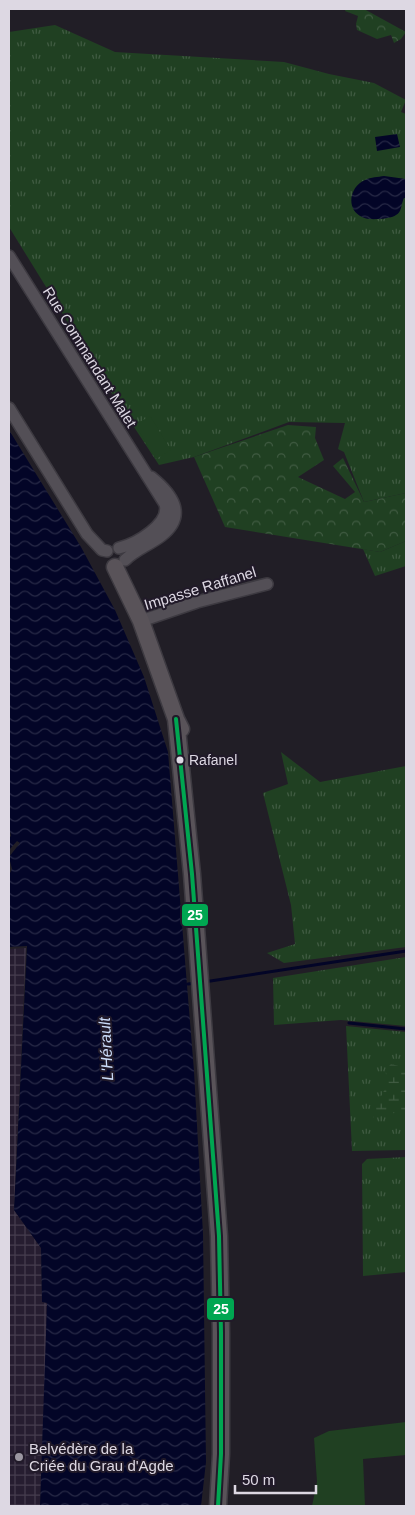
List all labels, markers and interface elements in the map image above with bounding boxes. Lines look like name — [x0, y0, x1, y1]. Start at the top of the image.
street label: Rue Commandant Malet — [40, 284, 141, 431]
street label: Impasse Raffanel — [142, 563, 258, 613]
place label: Rafanel — [189, 752, 237, 768]
marker: Rafanel — [175, 755, 185, 765]
line badge: 25 — [181, 903, 209, 927]
text: 25 — [187, 907, 203, 923]
water label: L'Hérault — [96, 1016, 116, 1081]
line badge: 25 — [206, 1297, 235, 1321]
text: 25 — [213, 1301, 229, 1317]
place label: Belvédère de la Criée du Grau d'Agde — [29, 1440, 174, 1474]
marker: Belvédère de la Criée du Grau d'Agde — [13, 1451, 25, 1463]
scale bar — [235, 1462, 316, 1494]
text: 50 m — [242, 1471, 275, 1488]

